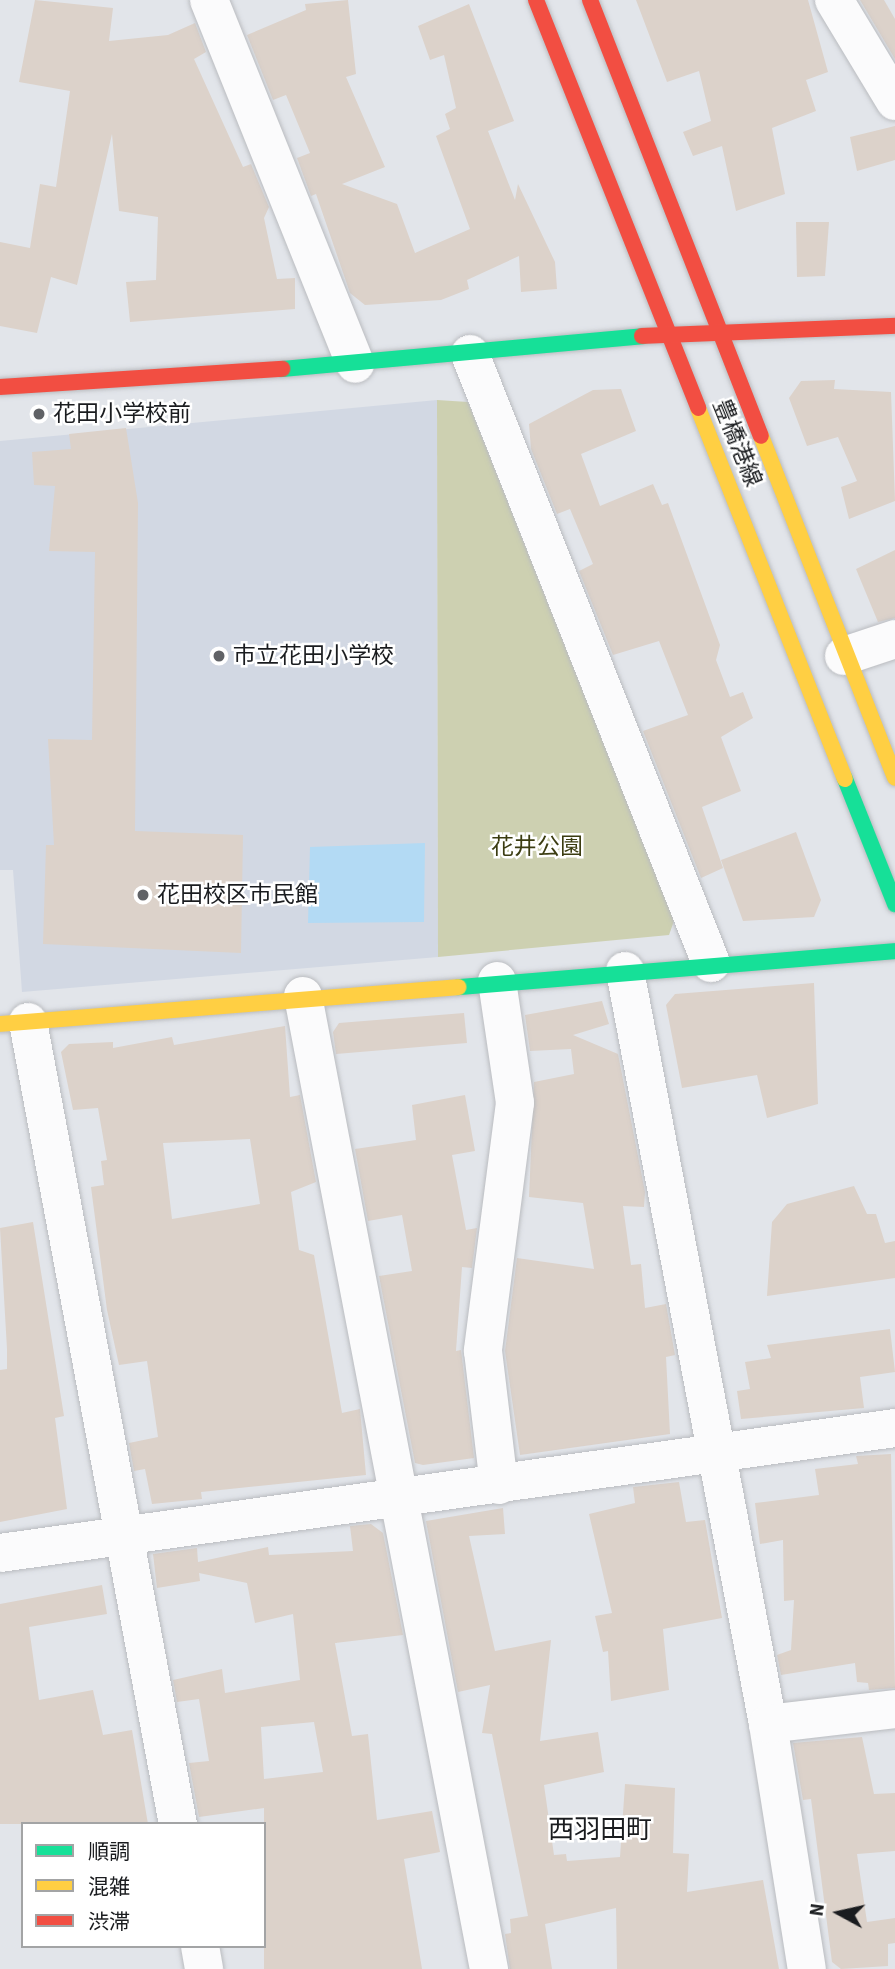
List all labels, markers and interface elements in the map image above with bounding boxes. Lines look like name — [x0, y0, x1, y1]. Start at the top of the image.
street label: 豊橋港線 — [707, 395, 767, 491]
place label: 花田小学校前 — [53, 400, 191, 428]
marker: 花田小学校前 — [31, 406, 47, 422]
place label: 市立花田小学校 — [233, 642, 394, 670]
marker: 市立花田小学校 — [211, 648, 227, 664]
park label: 花井公園 — [491, 833, 583, 861]
place label: 花田校区市民館 — [157, 881, 318, 909]
marker: 花田校区市民館 — [135, 887, 151, 903]
district label: 西羽田町 — [548, 1814, 652, 1846]
legend — [21, 1822, 266, 1948]
text: 順調 — [88, 1837, 130, 1867]
text: 混雑 — [88, 1872, 130, 1902]
north arrow — [804, 1878, 874, 1948]
text: N — [803, 1902, 832, 1918]
text: 渋滞 — [88, 1907, 130, 1937]

